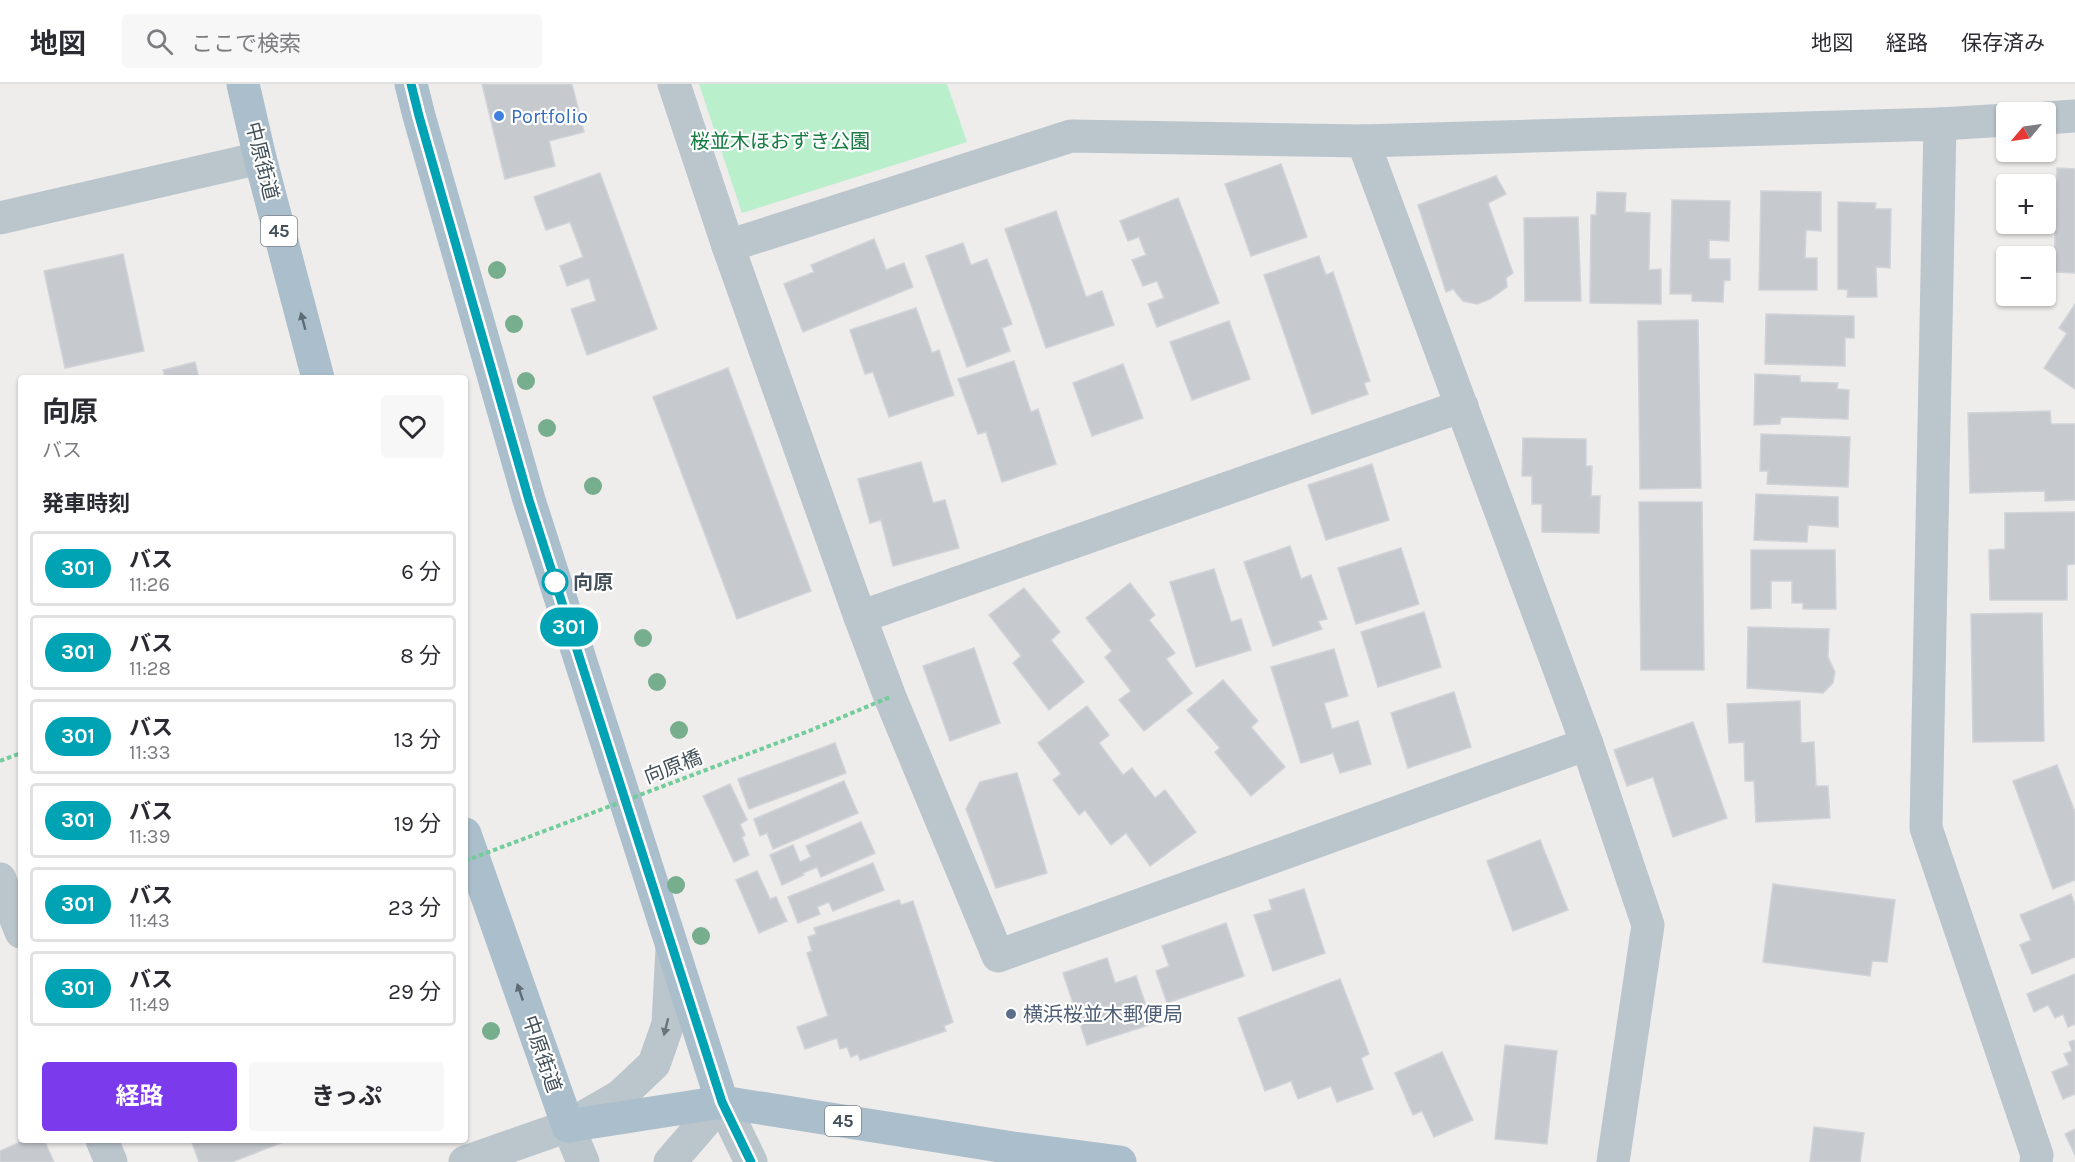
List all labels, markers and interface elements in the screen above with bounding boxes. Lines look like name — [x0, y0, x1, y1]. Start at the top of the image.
search box — [122, 14, 542, 68]
icon: search — [143, 25, 176, 58]
text: 地図 — [30, 27, 86, 60]
text: ここで検索 — [191, 31, 301, 57]
text: 地図 — [1811, 31, 1853, 55]
text: 経路 — [1886, 31, 1928, 55]
text: 保存済み — [1961, 31, 2045, 55]
north arrow — [1996, 102, 2056, 162]
map controls — [1996, 102, 2056, 306]
place label: Portfolio — [511, 105, 588, 128]
marker: Portfolio — [492, 109, 506, 123]
street label: 中原街道 — [241, 119, 283, 203]
park label: 桜並木ほおずき公園 — [690, 130, 870, 153]
button: + — [1996, 174, 2056, 234]
road number: 45 — [261, 216, 297, 246]
button: − — [1996, 246, 2056, 306]
one-way arrow — [298, 312, 308, 331]
text: 向原 — [42, 395, 98, 428]
button: heart — [381, 395, 444, 458]
text: バス — [42, 439, 82, 462]
text: 発車時刻 — [42, 491, 130, 517]
text: バス — [129, 547, 173, 573]
text: 301 — [61, 556, 95, 580]
text: 6 分 — [401, 559, 441, 585]
marker: 向原 — [542, 569, 568, 595]
place label: 向原 — [573, 571, 613, 594]
text: 11:26 — [129, 573, 170, 596]
line badge: 301 — [534, 608, 604, 646]
text: 301 — [552, 615, 586, 639]
text: バス — [129, 631, 173, 657]
text: 301 — [61, 640, 95, 664]
text: 8 分 — [400, 643, 441, 669]
text: 11:28 — [129, 657, 171, 680]
text: バス — [129, 715, 173, 741]
text: 301 — [61, 724, 95, 748]
text: 13 分 — [394, 727, 441, 753]
text: 11:33 — [129, 741, 170, 764]
street label: 向原橋 — [641, 746, 705, 788]
text: バス — [129, 799, 173, 825]
text: 301 — [61, 808, 95, 832]
text: 19 分 — [394, 811, 441, 837]
text: 11:39 — [129, 825, 170, 848]
text: バス — [129, 883, 173, 909]
text: 301 — [61, 892, 95, 916]
text: 23 分 — [388, 895, 441, 921]
text: 11:43 — [129, 909, 170, 932]
text: バス — [129, 967, 173, 993]
text: 301 — [61, 976, 95, 1000]
text: 29 分 — [388, 979, 441, 1005]
one-way arrow — [515, 982, 525, 1000]
text: 11:49 — [129, 993, 170, 1016]
place label: 横浜桜並木郵便局 — [1023, 1003, 1183, 1026]
marker: 横浜桜並木郵便局 — [1004, 1007, 1018, 1021]
street label: 中原街道 — [518, 1012, 566, 1096]
one-way arrow — [660, 1018, 670, 1036]
button: 経路 — [42, 1062, 237, 1131]
button: きっぷ — [249, 1062, 444, 1131]
road number: 45 — [825, 1106, 861, 1136]

